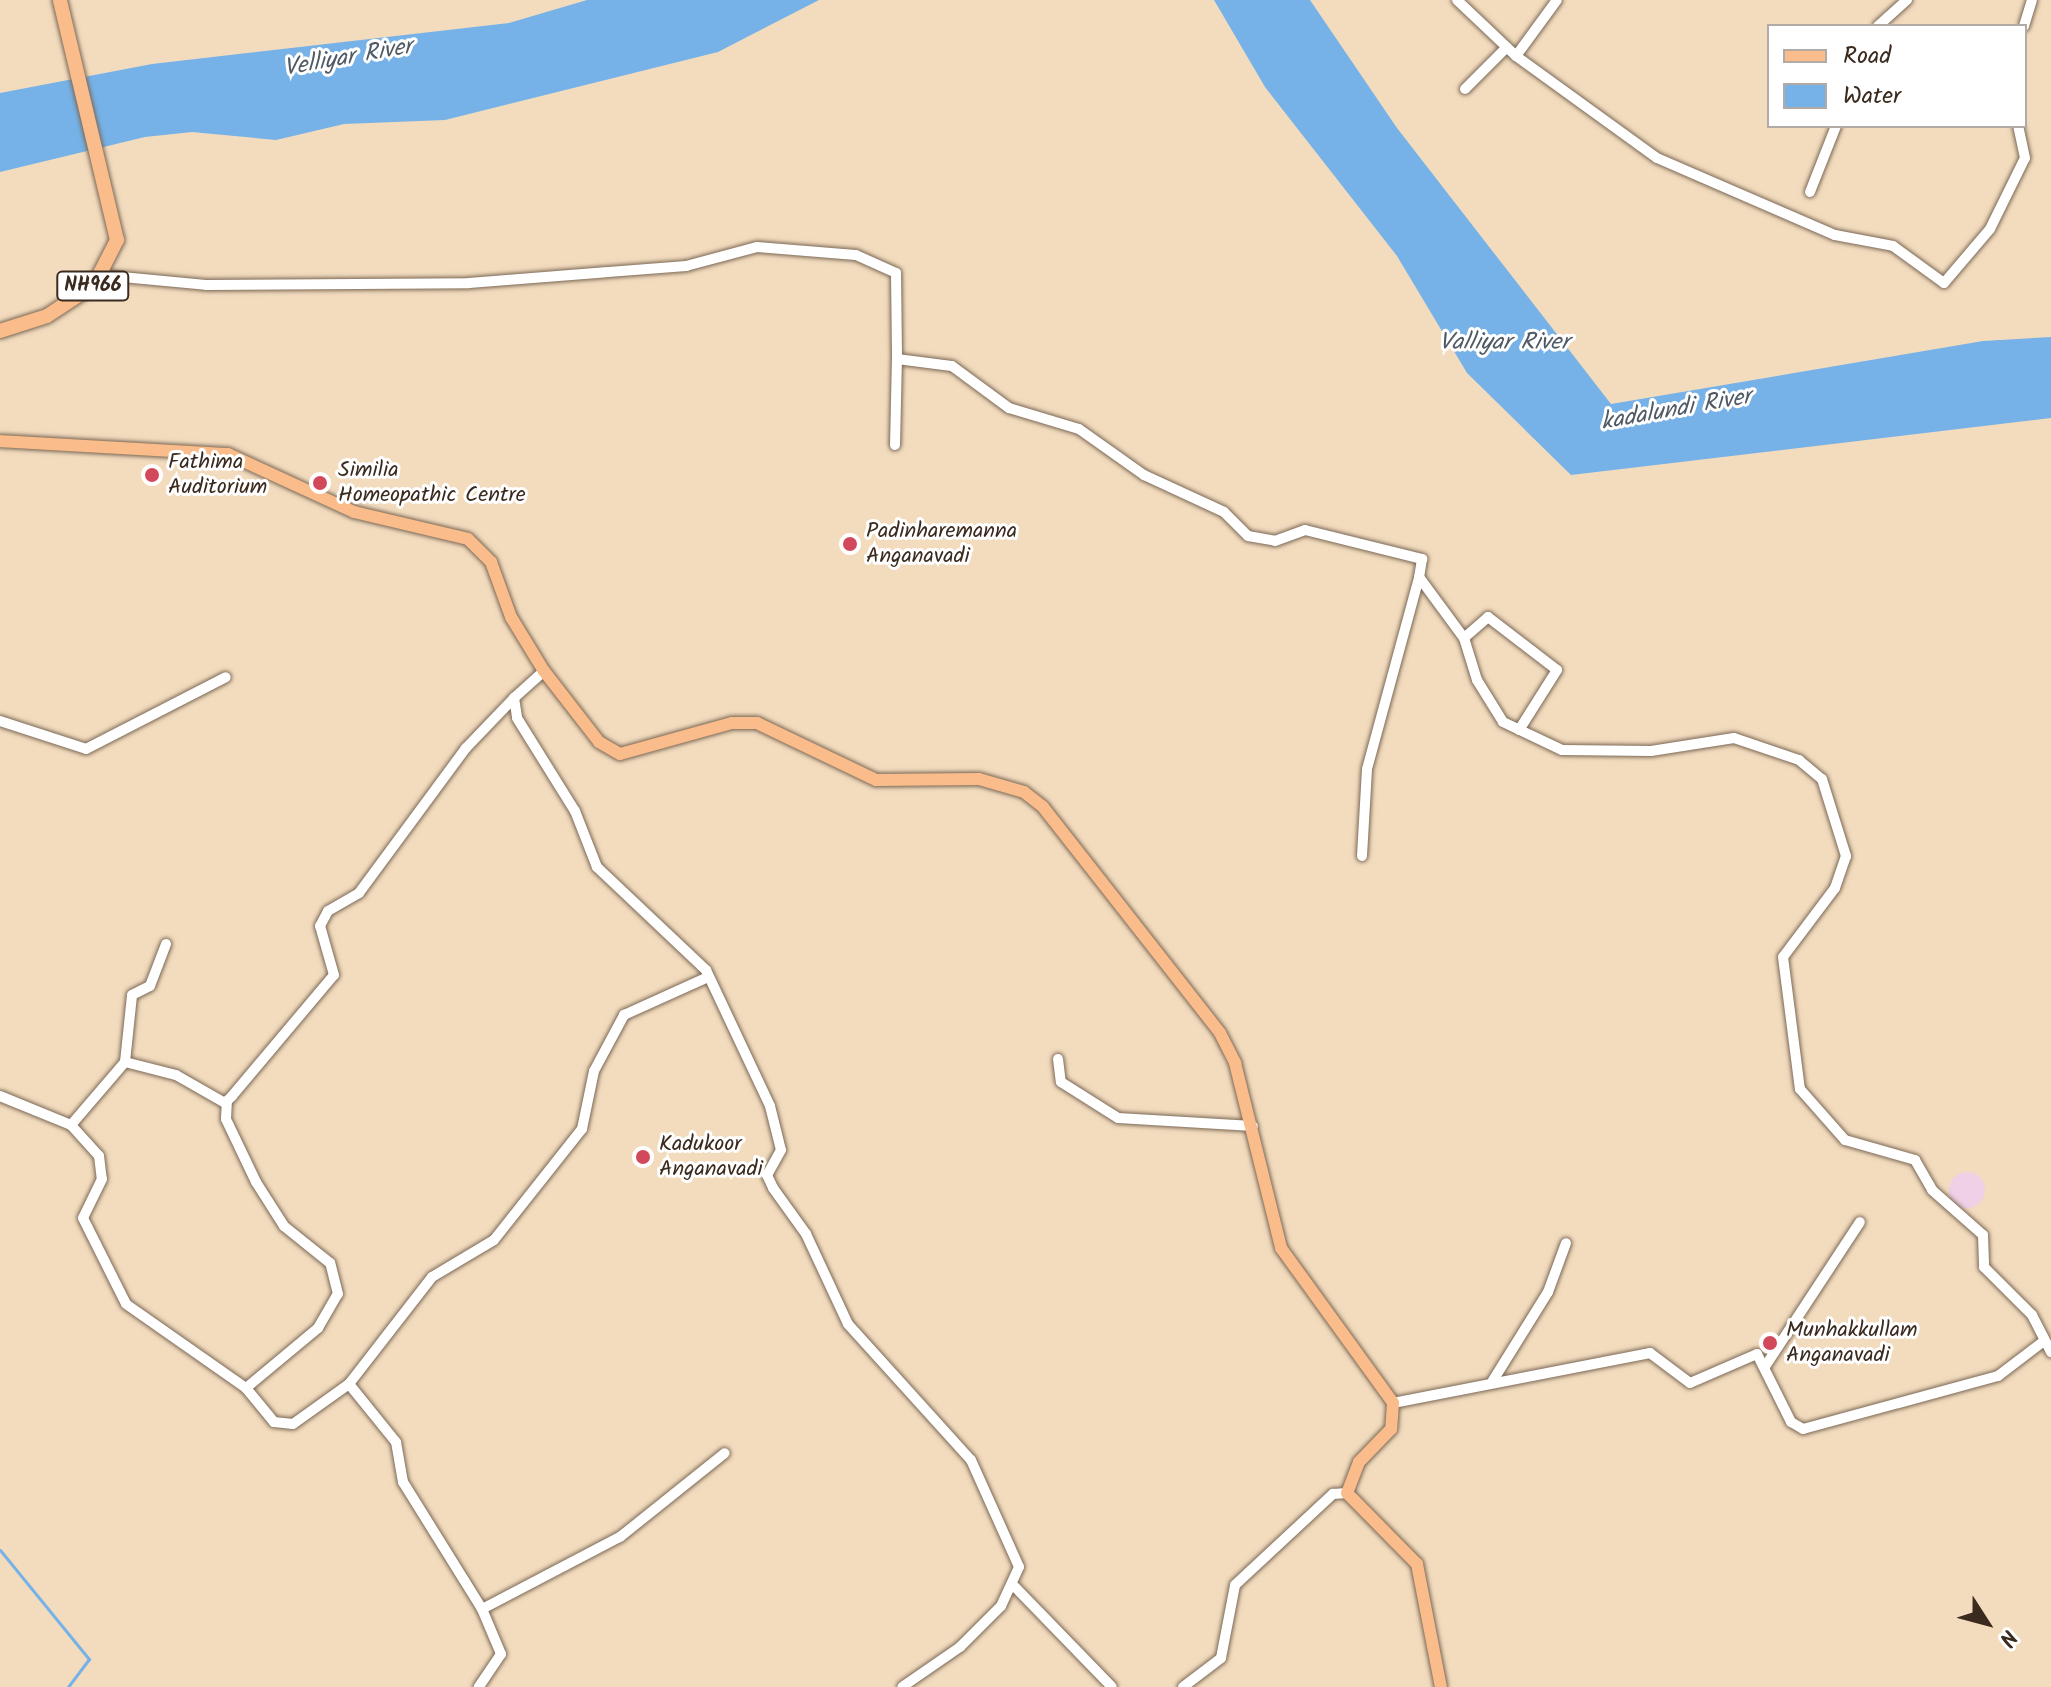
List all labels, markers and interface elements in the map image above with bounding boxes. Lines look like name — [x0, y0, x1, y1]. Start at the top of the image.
legend — [1767, 24, 2027, 128]
water label: Velliyar River — [282, 33, 414, 83]
text: Road — [1843, 37, 1891, 76]
text: Water — [1843, 77, 1901, 116]
road number: NH966 — [55, 270, 131, 302]
water label: Valliyar River — [1439, 329, 1569, 357]
water label: kadalundi River — [1599, 383, 1753, 437]
place label: Fathima Auditorium — [168, 449, 267, 500]
place label: Similia Homeopathic Centre — [338, 457, 526, 508]
marker: Fathima Auditorium — [143, 466, 161, 484]
marker: Similia Homeopathic Centre — [309, 472, 331, 494]
place label: Padinharemanna Anganavadi — [866, 518, 1017, 570]
marker: Padinharemanna Anganavadi — [841, 535, 859, 553]
place label: Kadukoor Anganavadi — [659, 1131, 763, 1182]
marker: Kadukoor Anganavadi — [634, 1148, 652, 1166]
place label: Munhakkullam Anganavadi — [1786, 1317, 1918, 1368]
marker: Munhakkullam Anganavadi — [1761, 1334, 1779, 1352]
north arrow — [1947, 1583, 2027, 1663]
text: N — [1989, 1621, 2025, 1653]

